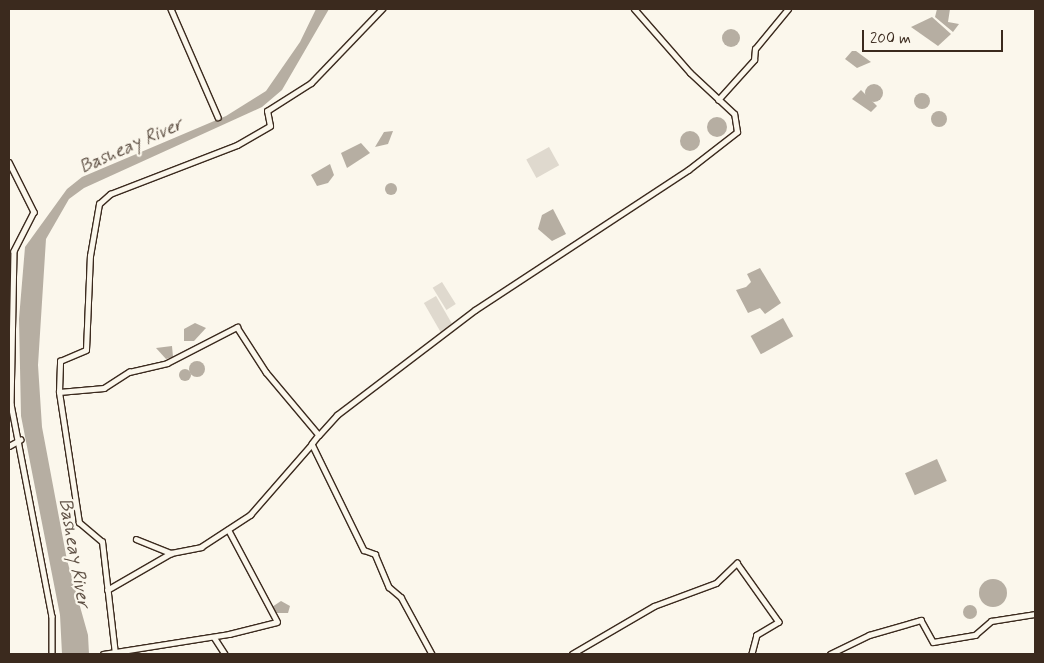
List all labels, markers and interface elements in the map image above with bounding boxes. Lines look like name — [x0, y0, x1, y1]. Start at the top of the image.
scale bar — [864, 20, 1005, 52]
text: 200 m — [870, 29, 911, 49]
water label: Basheay River — [75, 113, 187, 179]
water label: Basheay River — [53, 496, 95, 610]

